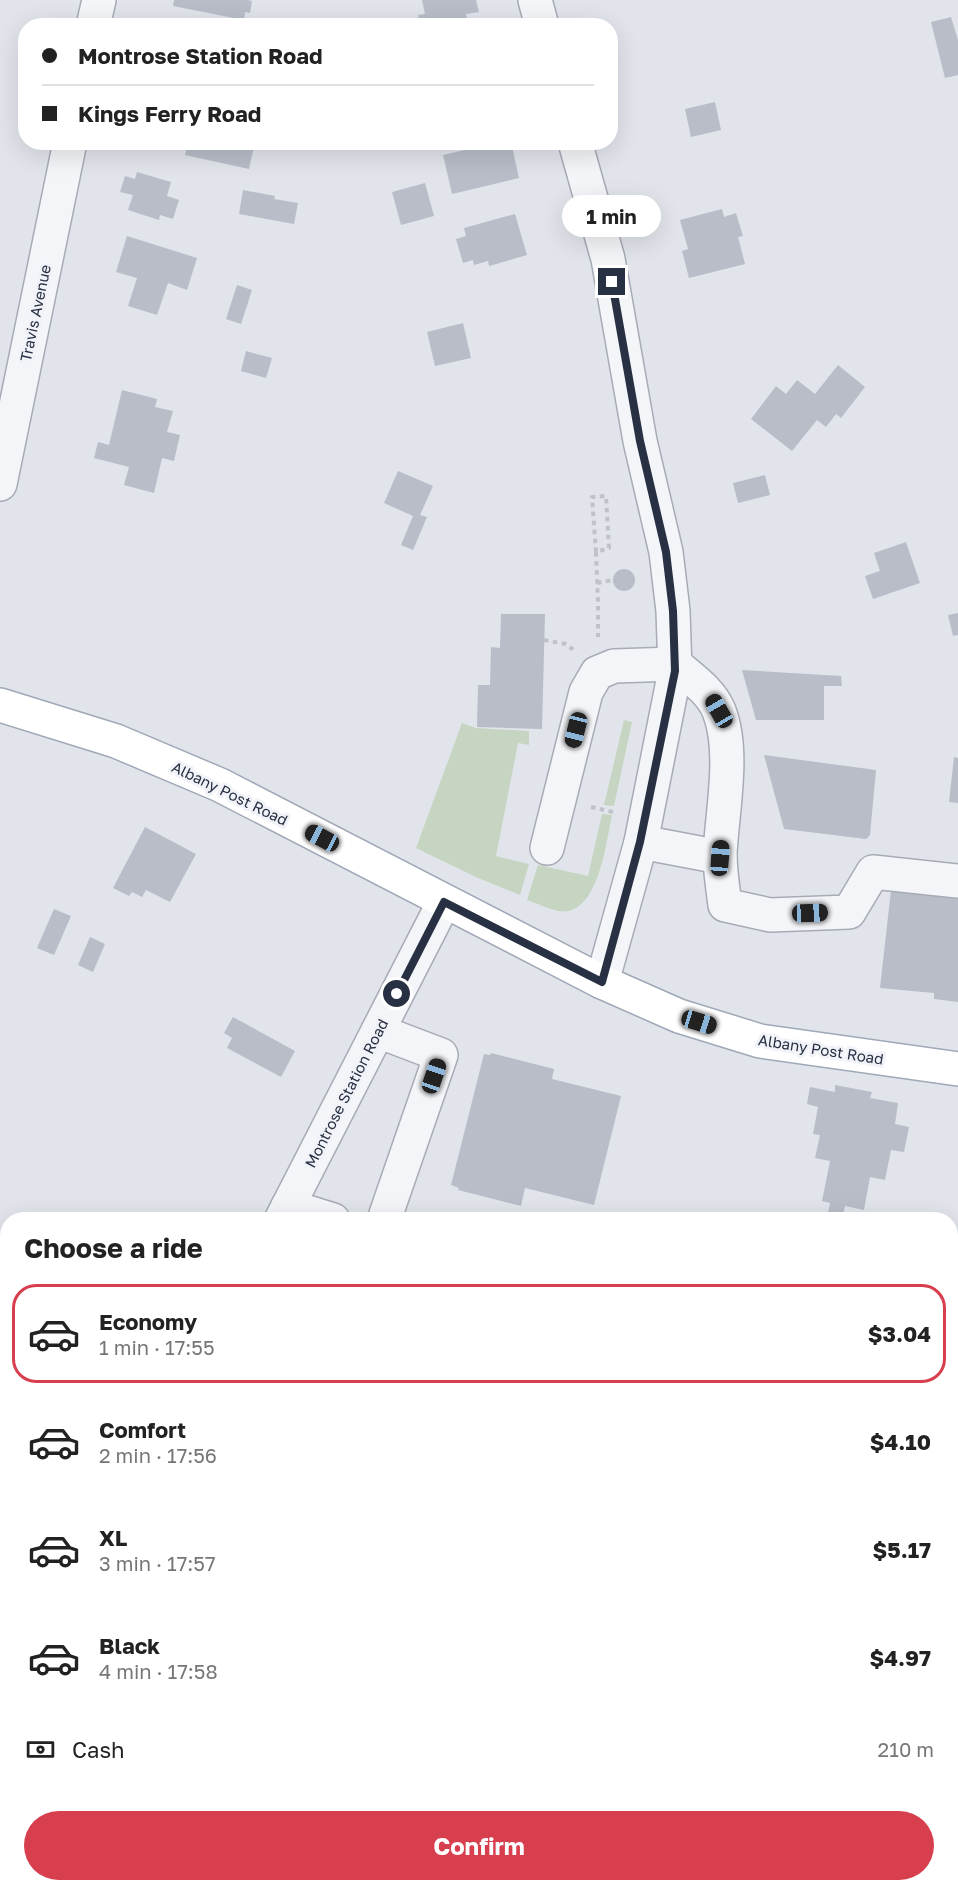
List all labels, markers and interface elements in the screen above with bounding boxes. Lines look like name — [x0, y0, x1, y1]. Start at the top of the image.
text: Montrose Station Road — [78, 42, 323, 69]
text: Kings Ferry Road — [78, 100, 261, 127]
callout: 1 min — [562, 195, 662, 237]
text: 1 min — [586, 204, 637, 228]
street label: Travis Avenue — [16, 262, 54, 363]
route end — [598, 268, 625, 295]
car — [702, 691, 736, 731]
car — [563, 710, 589, 750]
street label: Albany Post Road — [169, 757, 291, 829]
car — [302, 822, 342, 854]
car — [710, 839, 730, 877]
car — [792, 903, 828, 923]
route start — [383, 980, 410, 1007]
car — [679, 1008, 719, 1036]
street label: Montrose Station Road — [301, 1016, 391, 1170]
street label: Albany Post Road — [757, 1030, 885, 1068]
car — [420, 1056, 448, 1096]
text: Choose a ride — [24, 1232, 203, 1264]
icon: car — [27, 1307, 81, 1361]
text: Economy — [99, 1308, 197, 1335]
text: $3.04 — [868, 1320, 931, 1347]
text: 1 min · 17:55 — [99, 1335, 215, 1359]
icon: car — [27, 1415, 81, 1469]
text: Comfort — [99, 1416, 186, 1443]
text: $4.10 — [870, 1428, 931, 1455]
text: 2 min · 17:56 — [99, 1443, 217, 1467]
icon: car — [27, 1523, 81, 1577]
text: XL — [99, 1524, 127, 1551]
text: $5.17 — [872, 1536, 931, 1563]
text: 3 min · 17:57 — [99, 1551, 216, 1575]
icon: car — [27, 1631, 81, 1685]
text: Black — [99, 1632, 160, 1659]
text: $4.97 — [870, 1644, 931, 1671]
text: 4 min · 17:58 — [99, 1659, 218, 1683]
icon: cash — [24, 1733, 57, 1766]
text: Cash — [72, 1736, 125, 1763]
text: 210 m — [878, 1737, 934, 1761]
button: Confirm — [24, 1811, 934, 1880]

